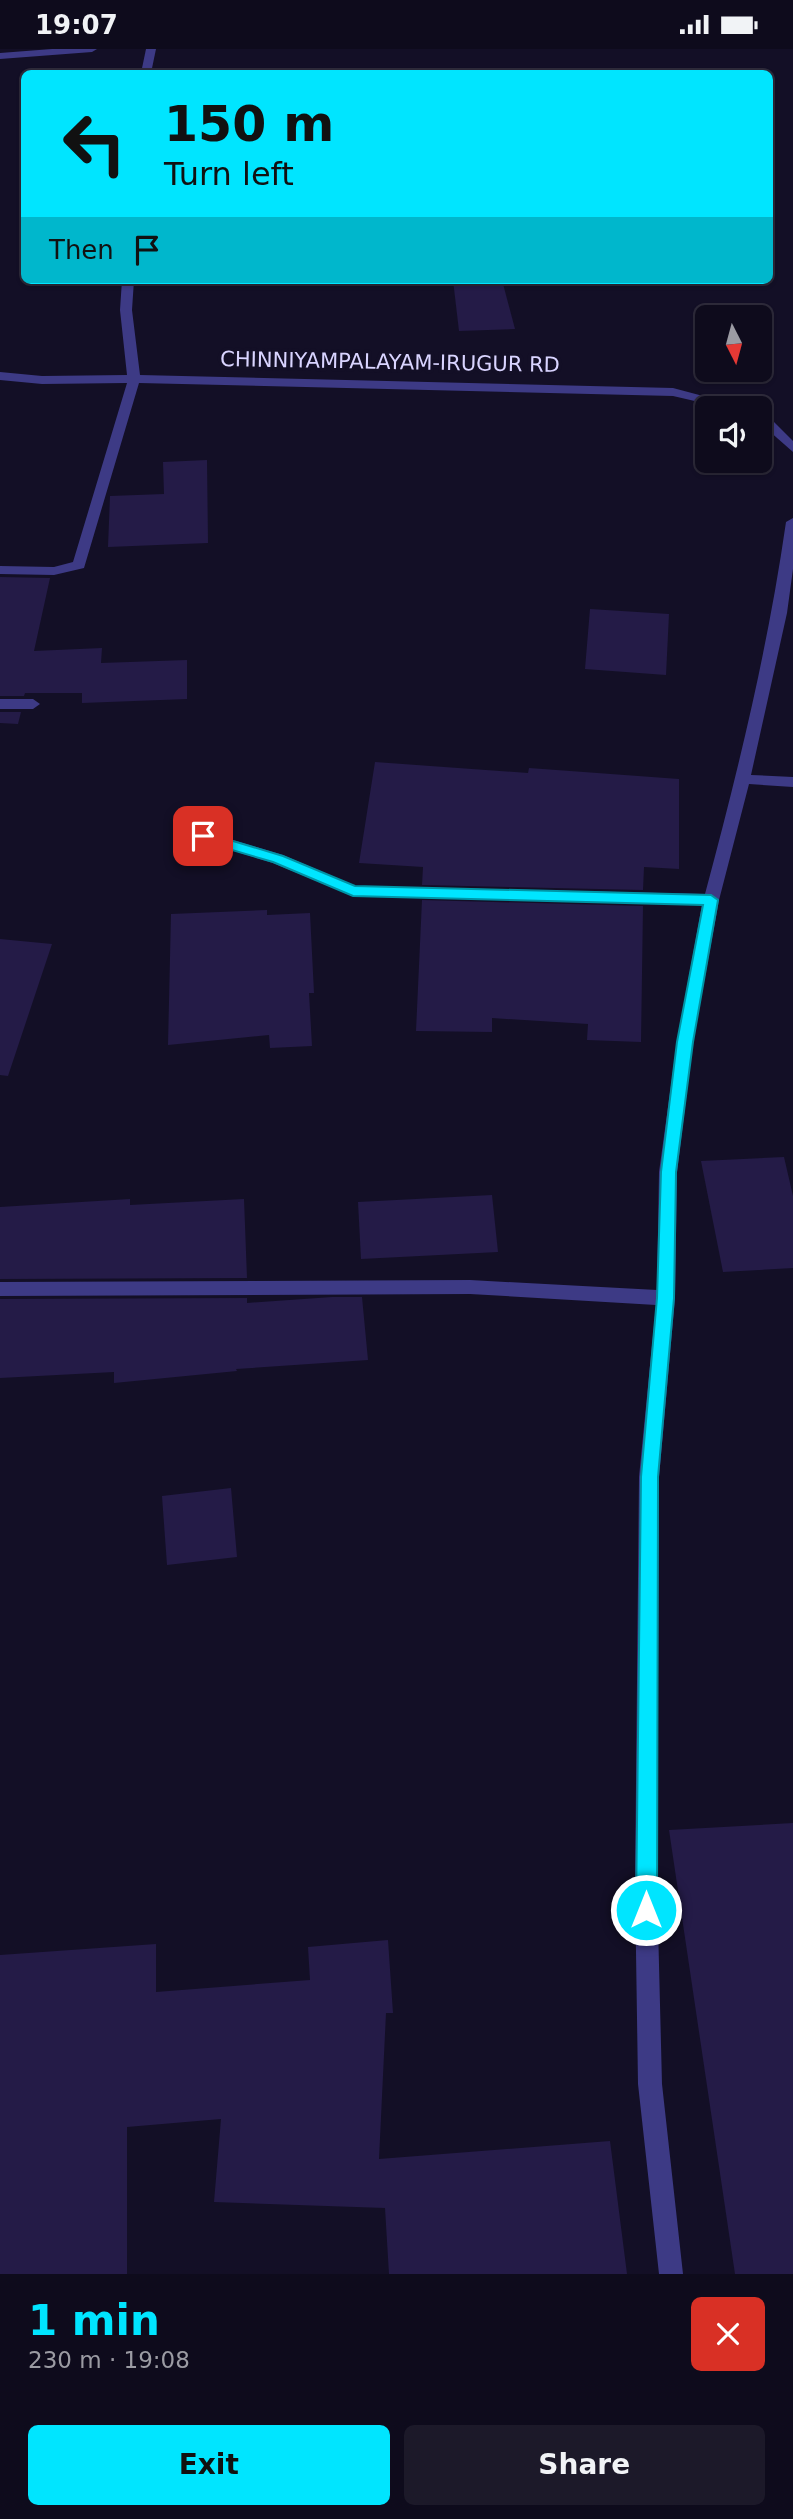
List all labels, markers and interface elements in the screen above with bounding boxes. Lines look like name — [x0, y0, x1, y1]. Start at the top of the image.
text: 19:07 — [35, 10, 118, 40]
text: 150 m — [164, 96, 334, 153]
icon: left — [49, 98, 140, 189]
text: Turn left — [164, 155, 294, 193]
icon: arrive — [128, 231, 166, 269]
text: Then — [49, 235, 114, 265]
north arrow — [695, 305, 772, 381]
map controls — [695, 305, 772, 473]
street label: CHINNIYAMPALAYAM-IRUGUR RD — [220, 347, 560, 377]
button: sound — [695, 396, 772, 473]
pin — [173, 806, 233, 866]
icon: arrive — [184, 817, 222, 855]
position arrow — [609, 1873, 683, 1947]
text: 1 min — [28, 2296, 160, 2345]
button: close — [691, 2297, 765, 2371]
text: 230 m · 19:08 — [28, 2347, 190, 2373]
button: Exit — [28, 2425, 390, 2505]
button: Share — [404, 2425, 765, 2505]

